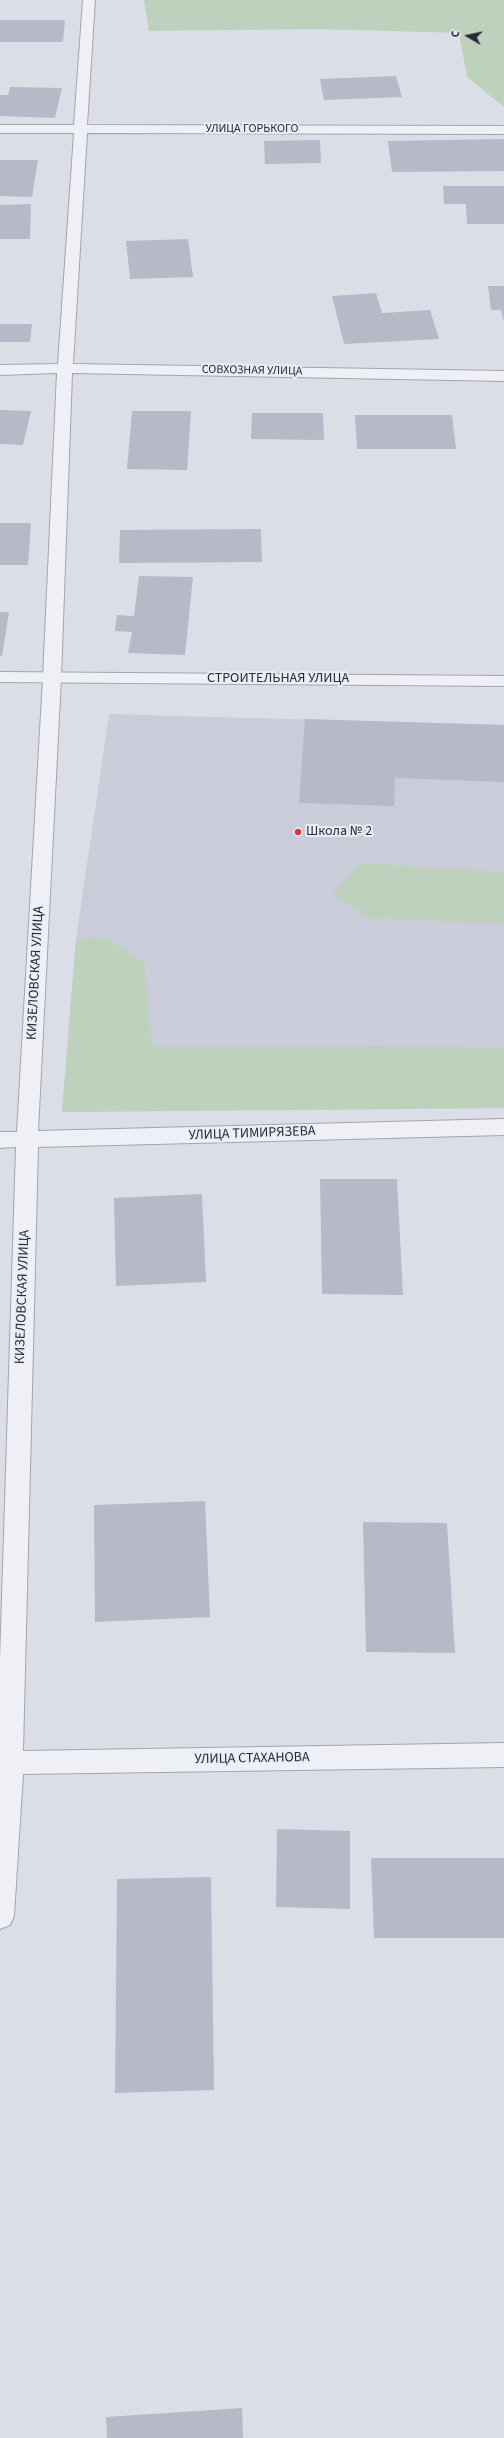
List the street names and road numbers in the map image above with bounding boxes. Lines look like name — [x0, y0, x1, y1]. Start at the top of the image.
street label: УЛИЦА ГОРЬКОГО — [205, 122, 299, 136]
street label: СОВХОЗНАЯ УЛИЦА — [202, 363, 302, 379]
street label: СТРОИТЕЛЬНАЯ УЛИЦА — [207, 671, 349, 687]
street label: КИЗЕЛОВСКАЯ УЛИЦА — [24, 905, 48, 1041]
street label: УЛИЦА ТИМИРЯЗЕВА — [188, 1123, 316, 1145]
street label: КИЗЕЛОВСКАЯ УЛИЦА — [12, 1230, 34, 1364]
street label: УЛИЦА СТАХАНОВА — [194, 1750, 310, 1768]

